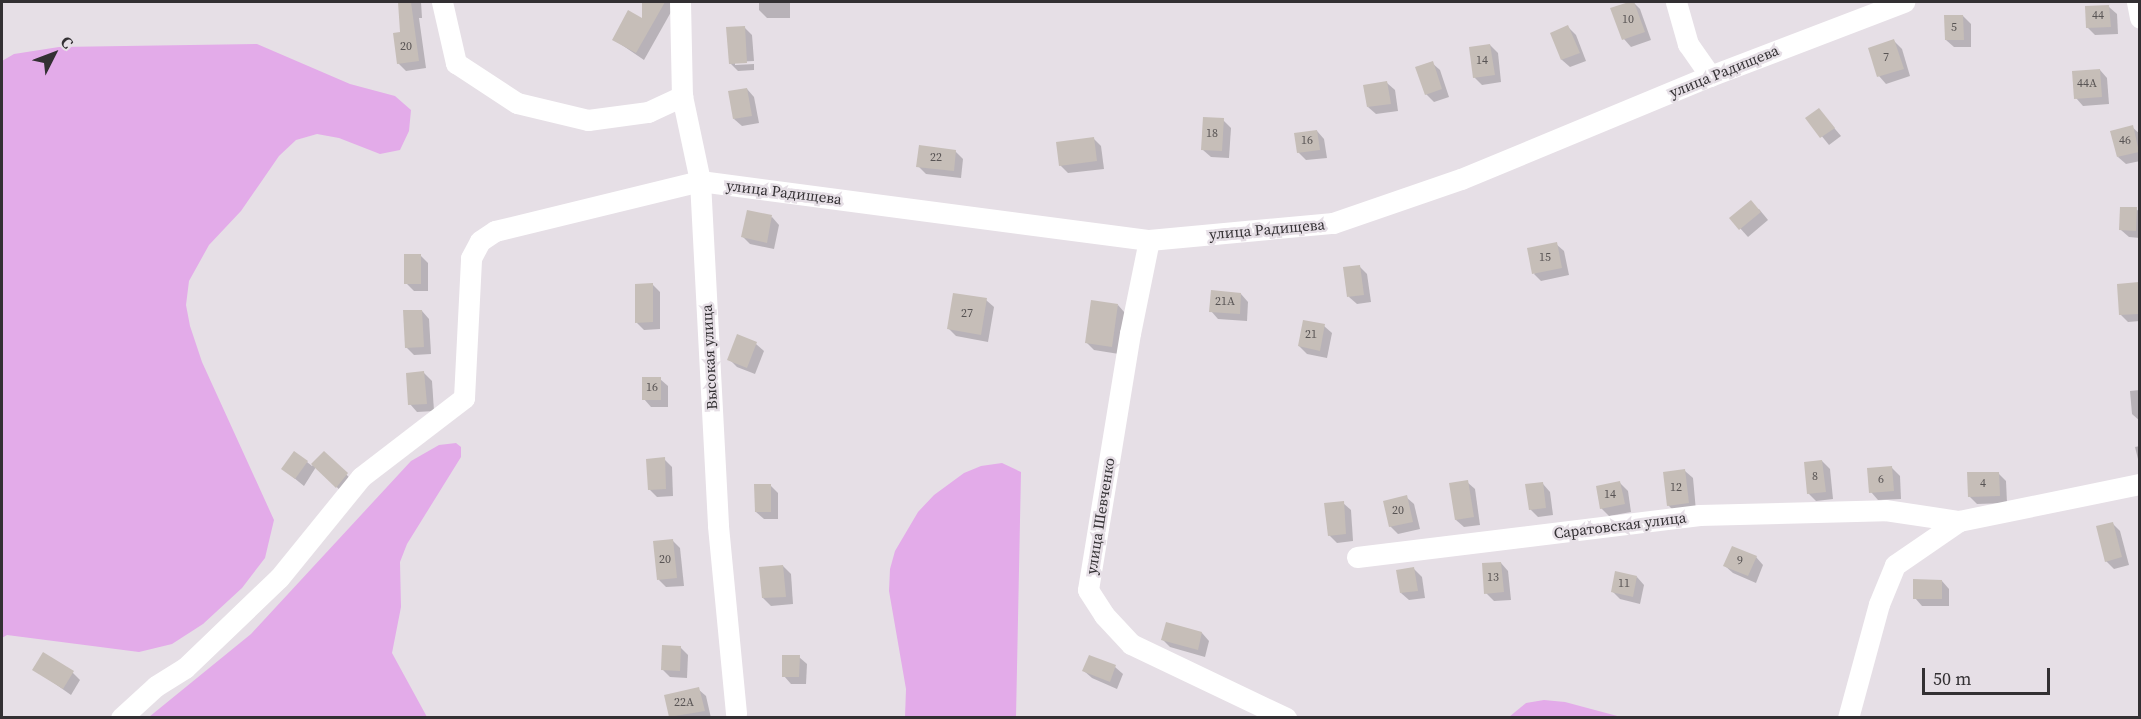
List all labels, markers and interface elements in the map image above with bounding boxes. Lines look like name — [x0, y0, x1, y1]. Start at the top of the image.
house number: 44 — [2092, 9, 2104, 23]
house number: 10 — [1622, 13, 1634, 27]
house number: 5 — [1951, 21, 1957, 35]
north arrow — [24, 24, 84, 84]
text: С — [56, 31, 79, 53]
house number: 20 — [400, 40, 412, 54]
street label: улица Радищева — [1667, 41, 1781, 101]
house number: 7 — [1883, 51, 1889, 65]
house number: 14 — [1476, 54, 1488, 68]
house number: 44А — [2077, 77, 2097, 91]
house number: 18 — [1206, 127, 1218, 141]
house number: 16 — [1301, 134, 1313, 148]
house number: 46 — [2119, 134, 2131, 148]
house number: 22 — [930, 151, 942, 165]
street label: улица Радищева — [725, 176, 843, 208]
street label: улица Радищева — [1208, 215, 1326, 243]
house number: 15 — [1539, 251, 1551, 265]
house number: 21А — [1215, 295, 1235, 309]
street label: Высокая улица — [697, 304, 721, 410]
house number: 27 — [961, 307, 973, 321]
house number: 21 — [1305, 328, 1317, 342]
house number: 16 — [646, 381, 658, 395]
street label: улица Шевченко — [1082, 456, 1118, 576]
house number: 8 — [1812, 470, 1818, 484]
house number: 6 — [1878, 473, 1884, 487]
house number: 4 — [1980, 477, 1986, 491]
house number: 12 — [1670, 481, 1682, 495]
house number: 14 — [1604, 488, 1616, 502]
house number: 20 — [1392, 504, 1404, 518]
street label: Саратовская улица — [1553, 508, 1687, 542]
house number: 20 — [659, 553, 671, 567]
house number: 9 — [1737, 554, 1743, 568]
house number: 13 — [1487, 571, 1499, 585]
house number: 11 — [1618, 577, 1630, 591]
scale bar — [1925, 656, 2052, 694]
text: 50 m — [1933, 666, 1971, 691]
house number: 22А — [674, 696, 694, 710]

